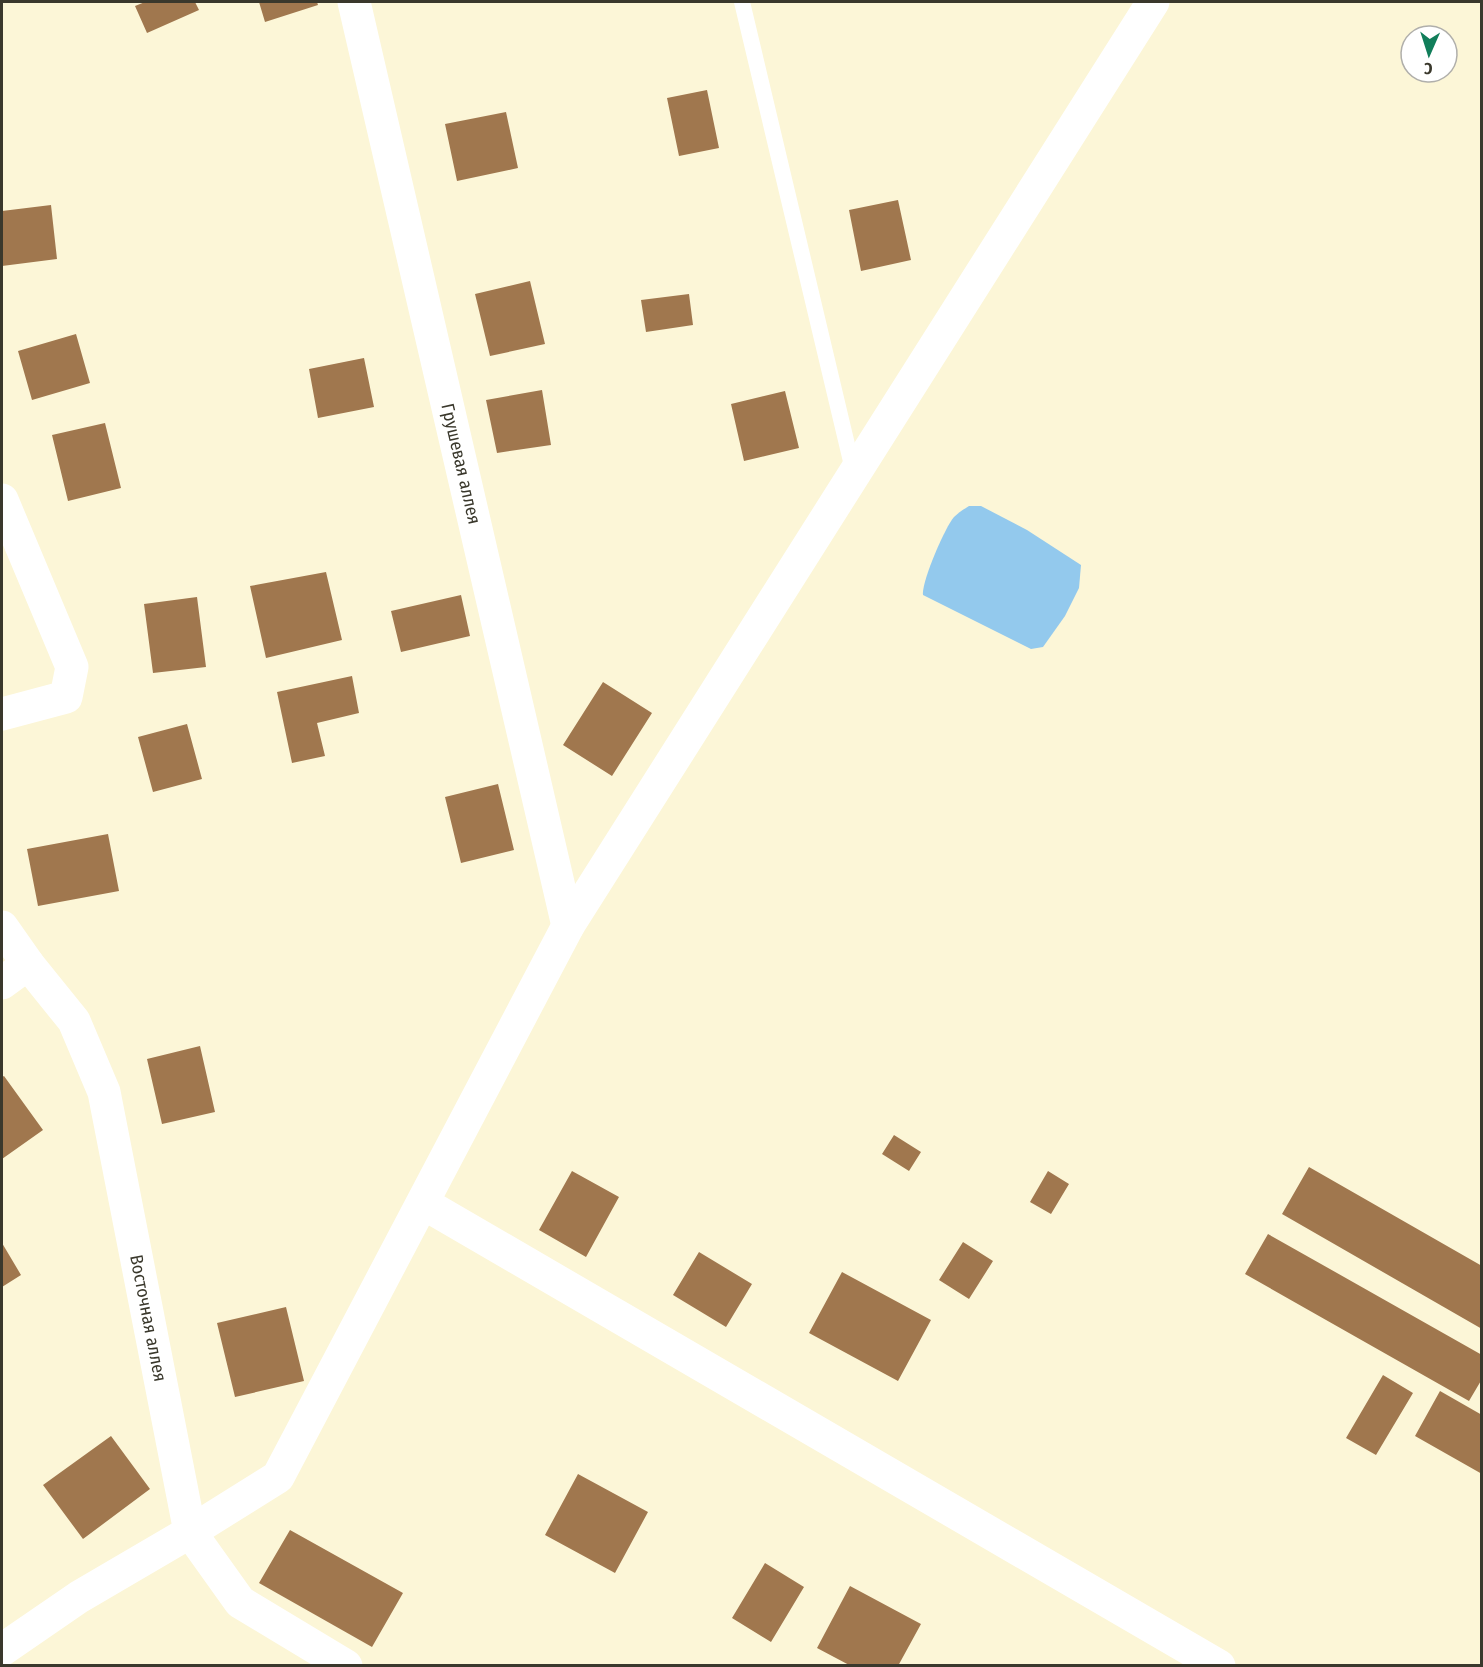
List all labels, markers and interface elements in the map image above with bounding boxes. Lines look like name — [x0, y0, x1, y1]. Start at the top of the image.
north arrow — [1399, 24, 1459, 84]
text: С — [1423, 59, 1433, 78]
street label: Грушевая аллея — [436, 401, 486, 526]
street label: Восточная аллея — [125, 1253, 171, 1384]

